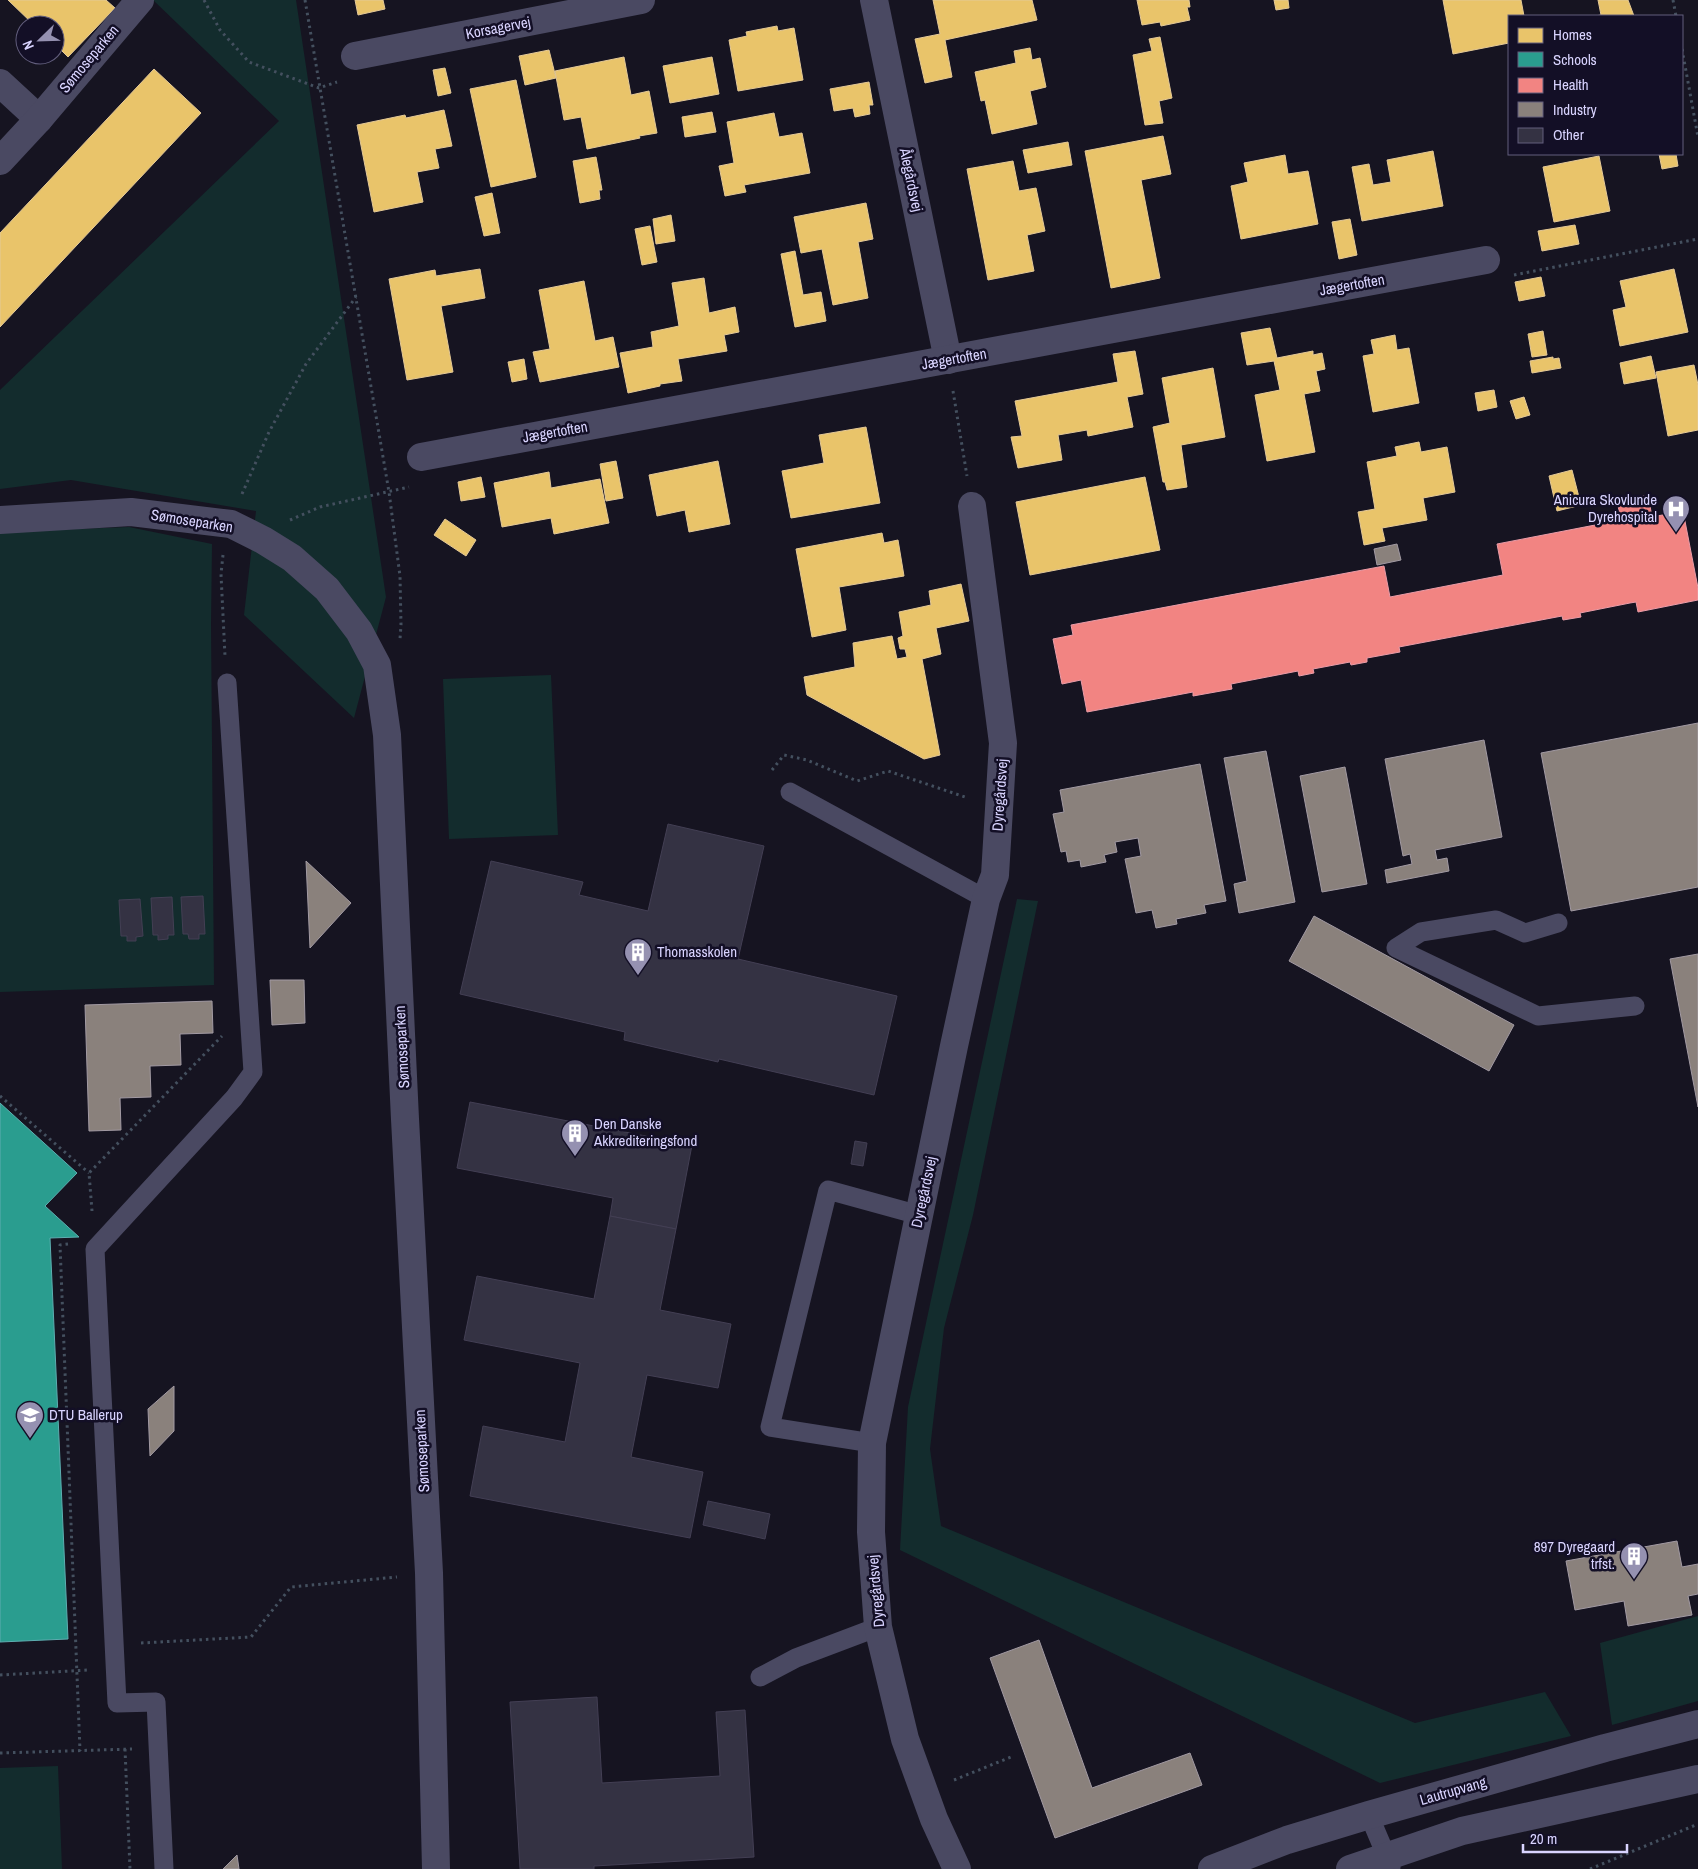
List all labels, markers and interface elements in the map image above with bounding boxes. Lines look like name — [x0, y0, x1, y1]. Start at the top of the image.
street label: Korsagervej — [464, 11, 532, 44]
north arrow — [15, 15, 65, 65]
legend — [1508, 15, 1683, 155]
street label: Sømoseparken — [54, 20, 123, 97]
text: Homes — [1553, 24, 1592, 45]
text: N — [18, 38, 38, 52]
text: Schools — [1553, 49, 1597, 70]
text: Health — [1553, 74, 1589, 95]
text: Industry — [1553, 99, 1598, 120]
text: Other — [1553, 124, 1584, 145]
street label: Ålegårdsvej — [894, 145, 928, 214]
street label: Jægertoften — [1318, 268, 1386, 301]
street label: Jægertoften — [920, 342, 988, 375]
street label: Jægertoften — [521, 415, 589, 448]
place label: Anicura Skovlunde Dyrehospital — [1553, 489, 1657, 527]
hospital icon: Anicura Skovlunde Dyrehospital — [1661, 494, 1691, 533]
street label: Sømoseparken — [150, 504, 235, 537]
street label: Dyregårdsvej — [986, 758, 1013, 832]
building icon: Thomasskolen — [623, 937, 653, 976]
place label: Thomasskolen — [657, 941, 737, 962]
street label: Sømoseparken — [389, 1005, 414, 1089]
place label: Den Danske Akkrediteringsfond — [593, 1113, 697, 1151]
building icon: Den Danske Akkrediteringsfond — [560, 1118, 590, 1157]
street label: Dyregårdsvej — [906, 1154, 941, 1230]
school or university icon: DTU Ballerup — [15, 1400, 45, 1439]
place label: DTU Ballerup — [49, 1404, 123, 1425]
street label: Sømoseparken — [409, 1409, 434, 1493]
place label: 897 Dyregaard trfst. — [1534, 1536, 1615, 1574]
building icon: 897 Dyregaard trfst. — [1619, 1541, 1649, 1580]
street label: Dyregårdsvej — [862, 1554, 889, 1628]
street label: Lautrupvang — [1417, 1771, 1489, 1810]
scale bar — [1523, 1822, 1627, 1854]
text: 20 m — [1530, 1828, 1557, 1849]

